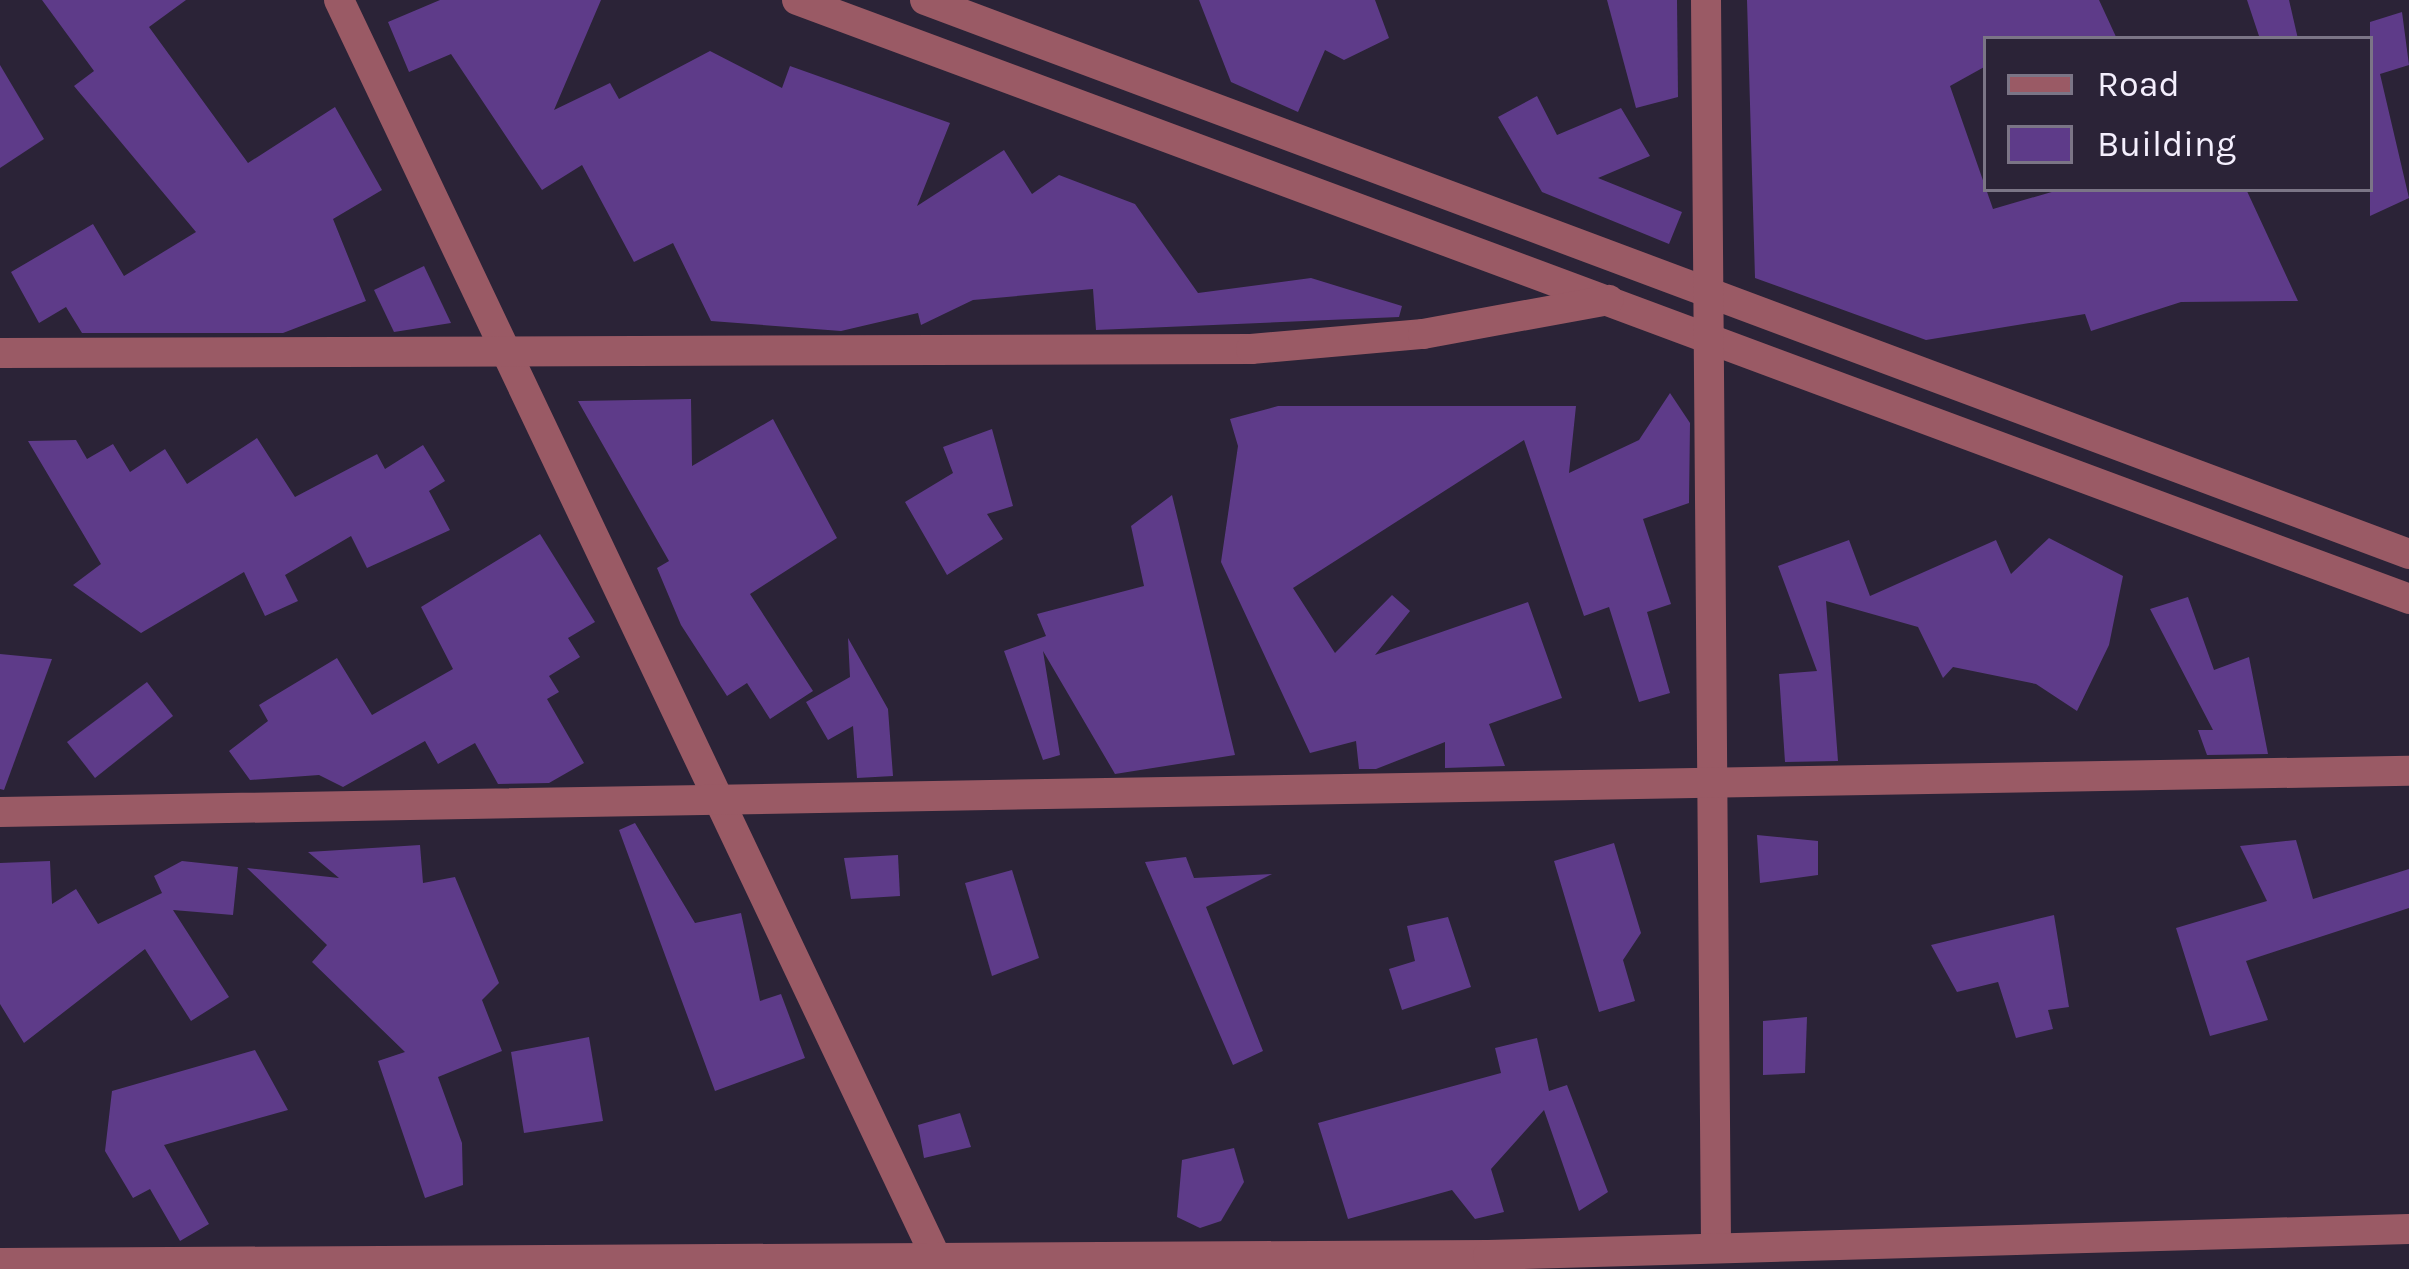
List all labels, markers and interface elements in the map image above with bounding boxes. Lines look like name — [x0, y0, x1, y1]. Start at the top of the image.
legend — [1983, 36, 2373, 192]
text: Road — [2097, 63, 2180, 105]
text: Building — [2097, 123, 2236, 165]

